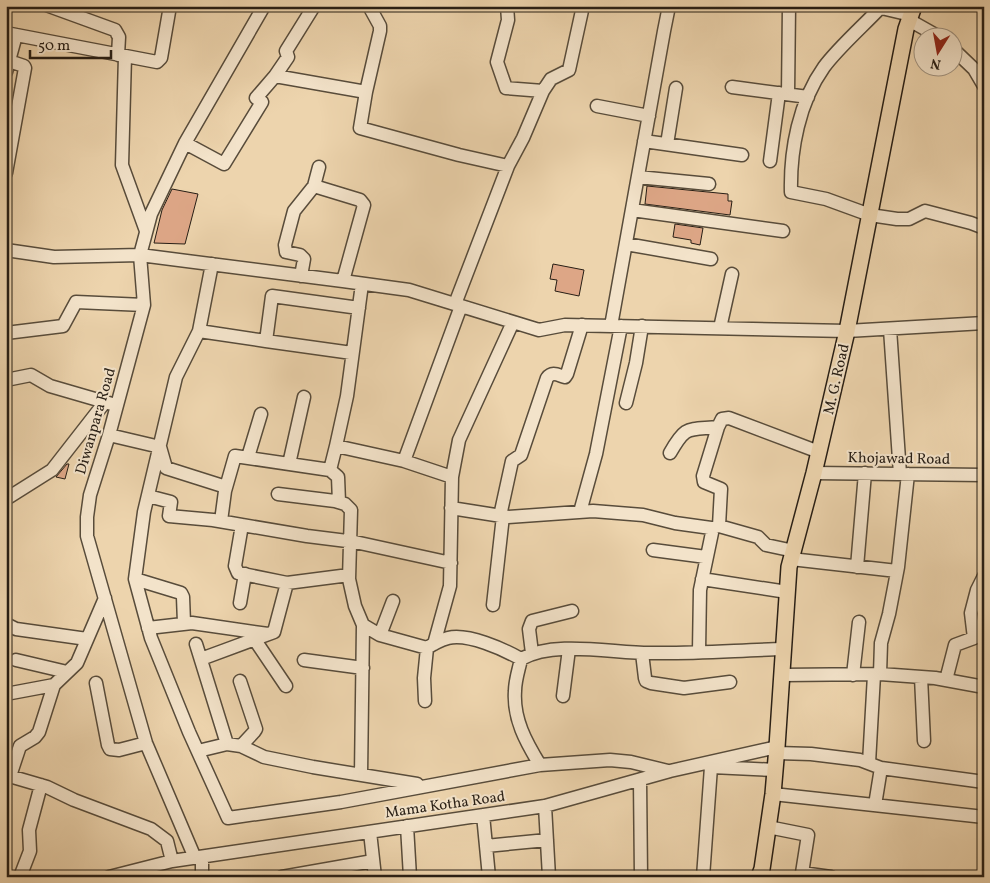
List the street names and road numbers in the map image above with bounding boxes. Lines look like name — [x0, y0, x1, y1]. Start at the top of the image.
street label: M. G. Road — [819, 342, 856, 417]
street label: Diwanpara Road — [71, 366, 122, 477]
street label: Khojawad Road — [847, 448, 951, 471]
street label: Mama Kotha Road — [384, 787, 507, 824]

